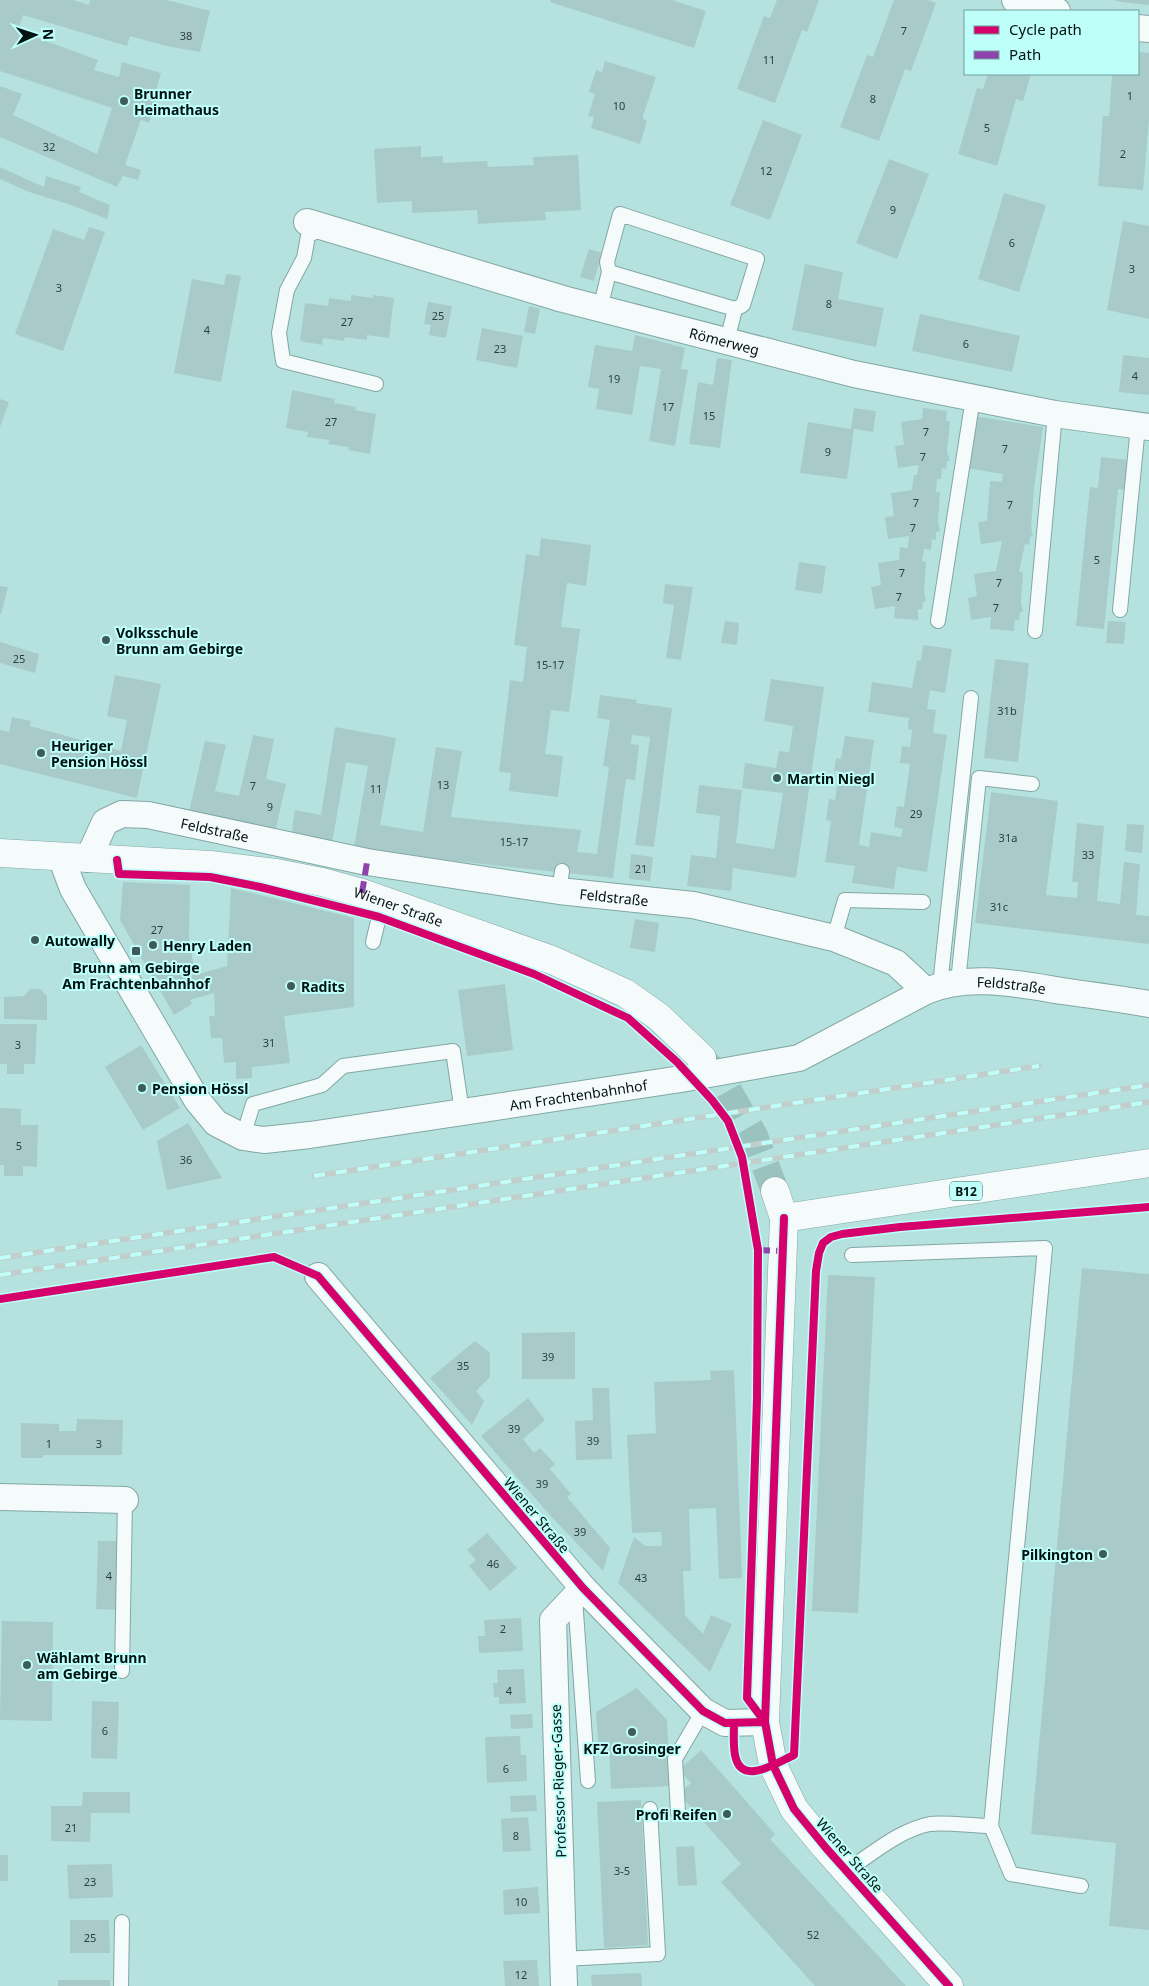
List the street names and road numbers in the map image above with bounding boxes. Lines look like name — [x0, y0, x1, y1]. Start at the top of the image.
street label: Römerweg — [687, 322, 761, 359]
street label: Feldstraße — [179, 813, 251, 846]
street label: Wiener Straße — [352, 882, 446, 930]
street label: Feldstraße — [579, 884, 650, 910]
street label: Feldstraße — [977, 972, 1048, 998]
street label: Am Frachtenbahnhof — [508, 1075, 650, 1114]
road number: B12 — [950, 1182, 982, 1200]
street label: Wiener Straße — [500, 1473, 574, 1557]
street label: Professor-Rieger-Gasse — [546, 1704, 570, 1858]
street label: Wiener Straße — [812, 1814, 888, 1897]

